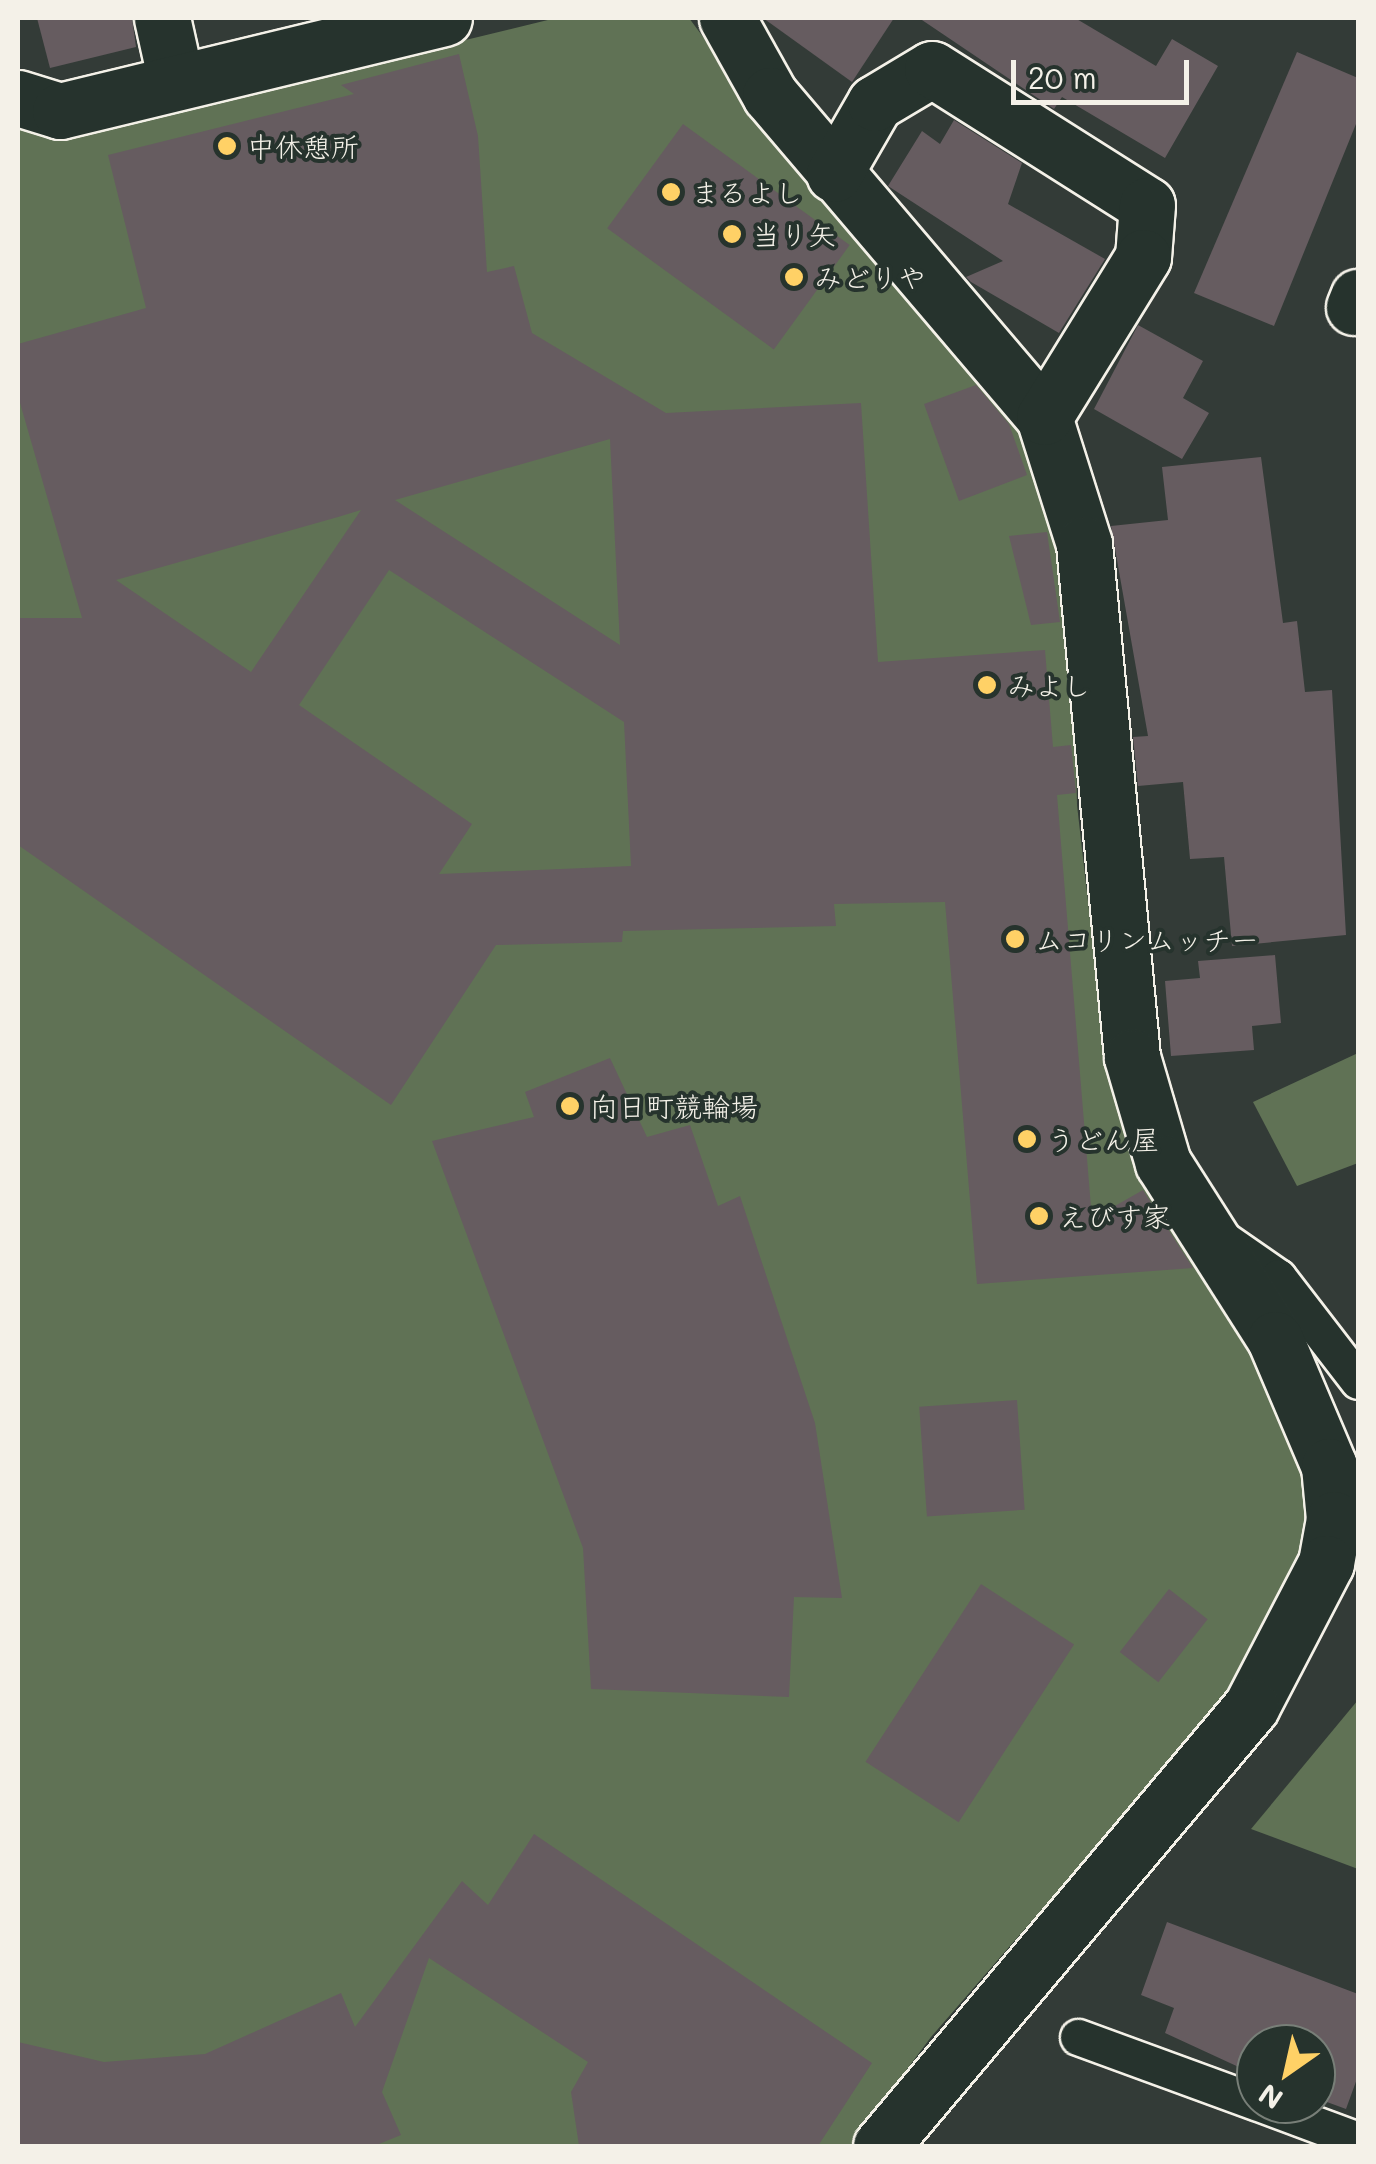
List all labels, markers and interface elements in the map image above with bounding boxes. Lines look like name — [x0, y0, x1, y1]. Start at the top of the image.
scale bar — [1016, 40, 1194, 102]
text: 20 m — [1028, 57, 1097, 97]
place label: 中休憩所 — [247, 129, 359, 163]
marker: 中休憩所 — [216, 135, 238, 157]
place label: まるよし — [691, 175, 803, 209]
marker: まるよし — [660, 181, 682, 203]
place label: 当り矢 — [752, 217, 836, 251]
marker: 当り矢 — [721, 223, 743, 245]
place label: みどりや — [814, 260, 926, 294]
marker: みどりや — [783, 266, 805, 288]
place label: みよし — [1007, 668, 1091, 702]
marker: みよし — [976, 674, 998, 696]
place label: ムコリンムッチー — [1035, 922, 1259, 956]
marker: ムコリンムッチー — [1004, 928, 1026, 950]
place label: 向日町競輪場 — [590, 1089, 758, 1123]
marker: 向日町競輪場 — [559, 1095, 581, 1117]
place label: うどん屋 — [1047, 1122, 1159, 1156]
marker: うどん屋 — [1016, 1128, 1038, 1150]
place label: えびす家 — [1059, 1199, 1171, 1233]
marker: えびす家 — [1028, 1205, 1050, 1227]
north arrow — [1236, 2024, 1336, 2124]
text: N — [1251, 2076, 1289, 2118]

